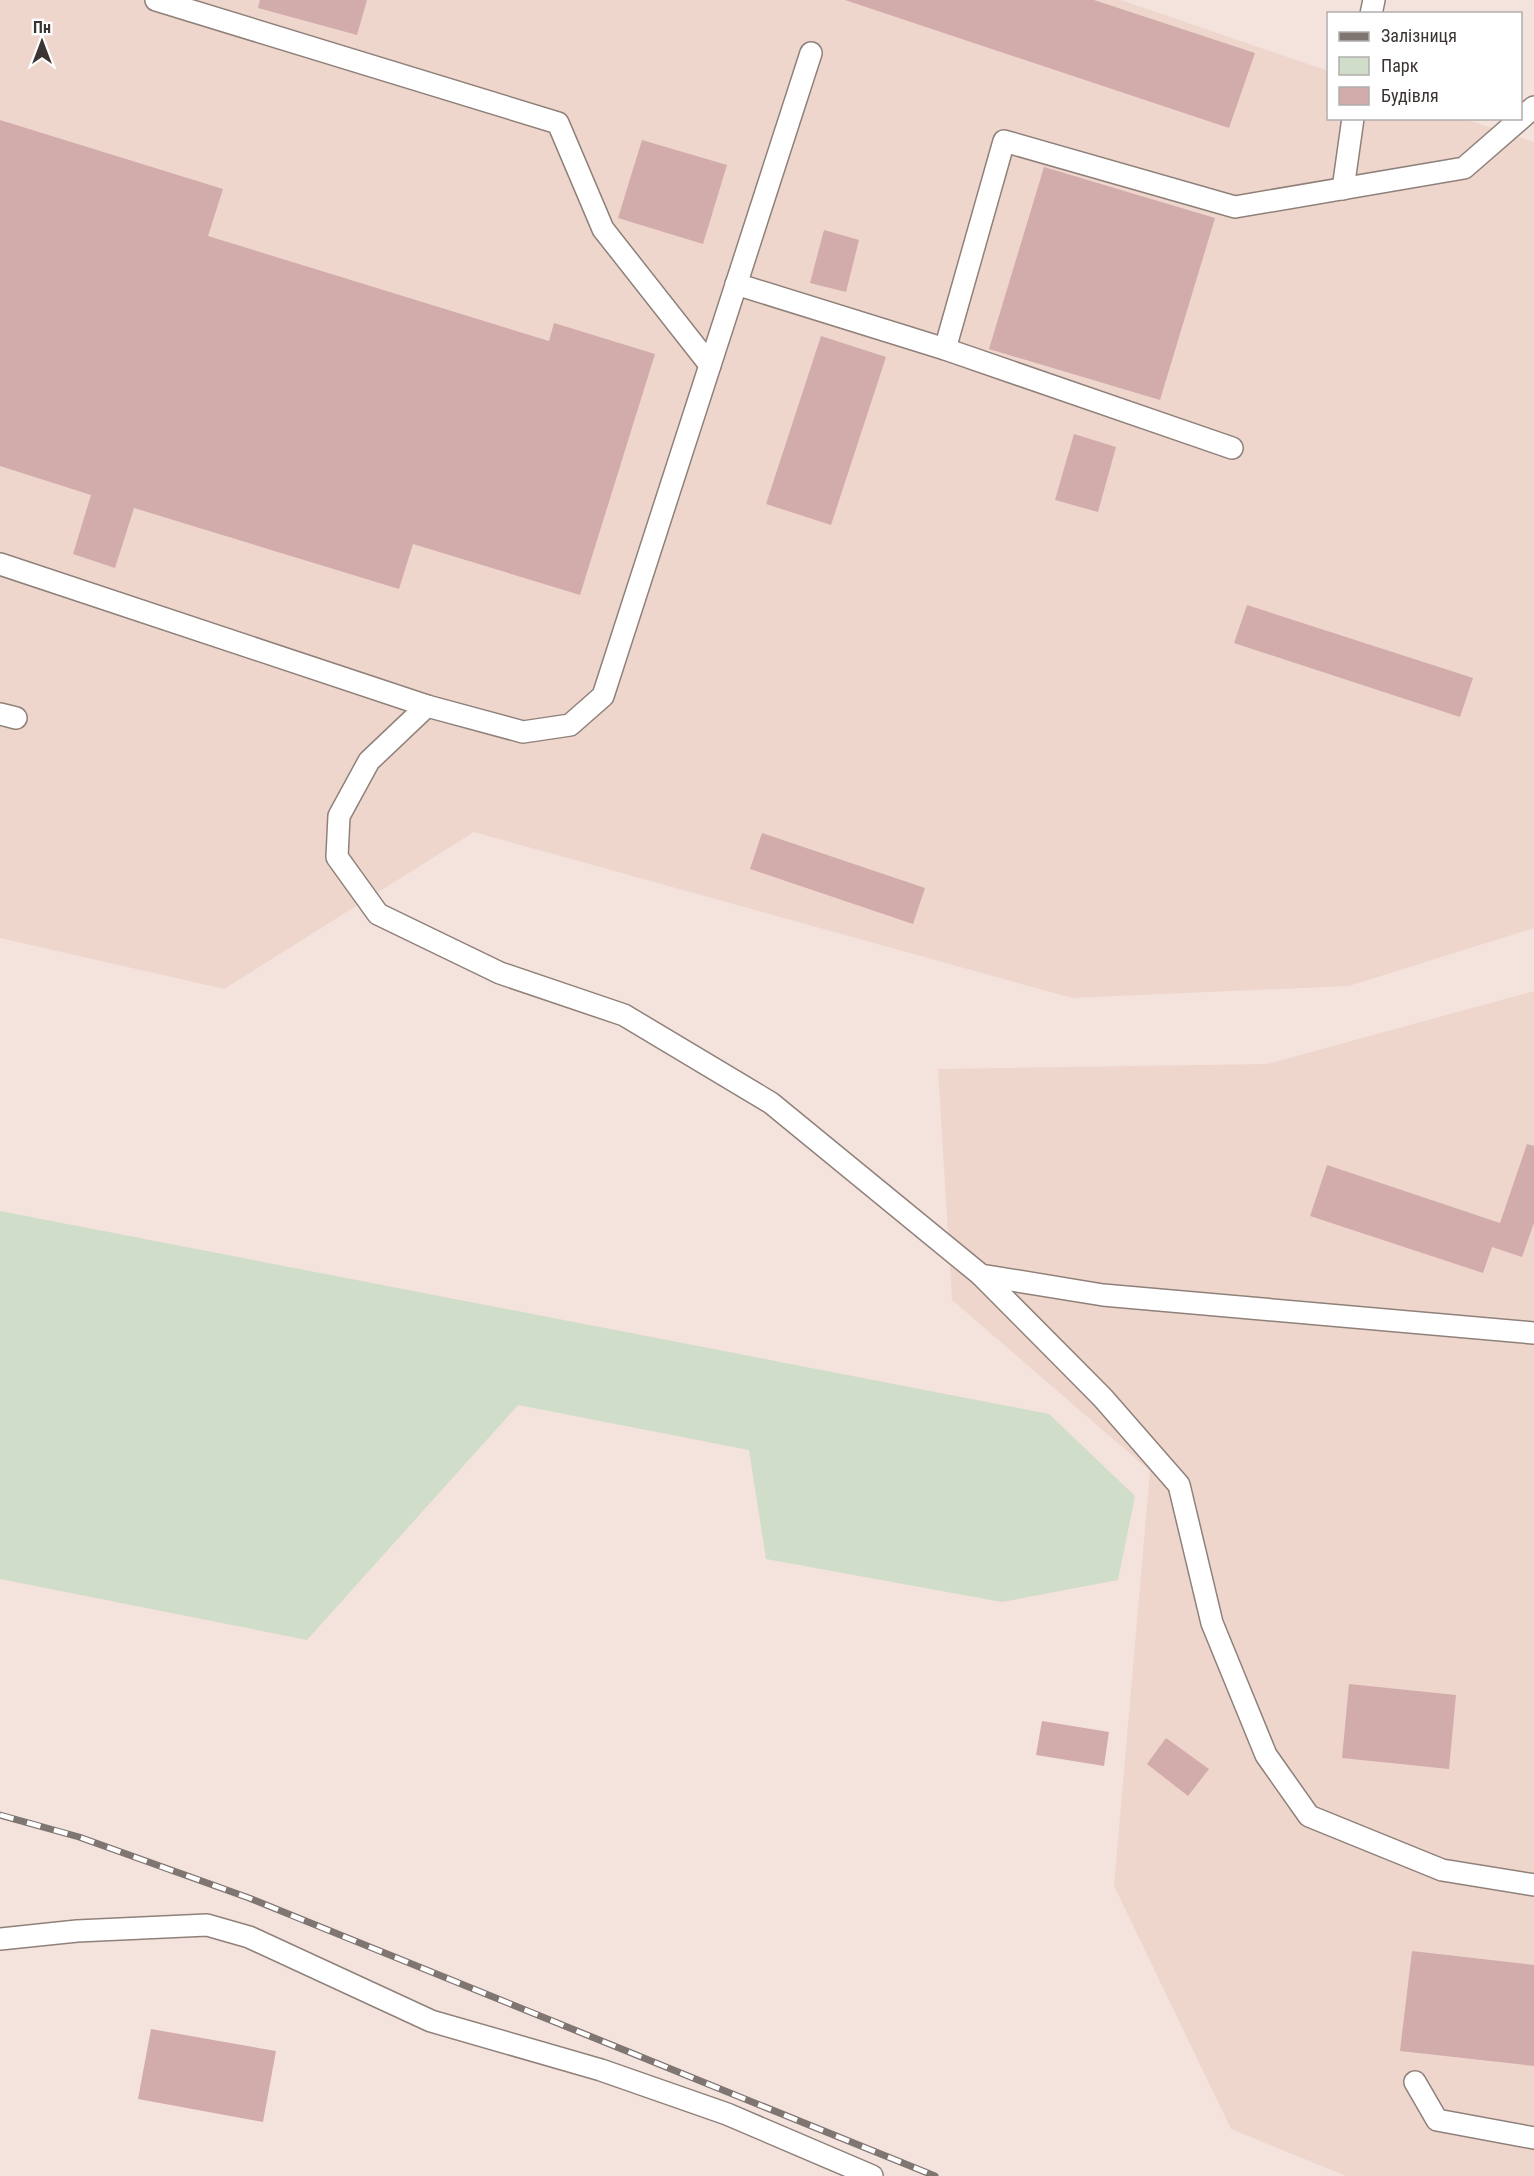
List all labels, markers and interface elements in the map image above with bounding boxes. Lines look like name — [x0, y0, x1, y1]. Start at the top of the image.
north arrow — [12, 12, 72, 72]
legend — [1327, 12, 1522, 120]
text: Пн — [33, 18, 51, 37]
text: Залізниця — [1381, 25, 1457, 46]
text: Парк — [1381, 55, 1419, 76]
text: Будівля — [1381, 85, 1439, 106]

